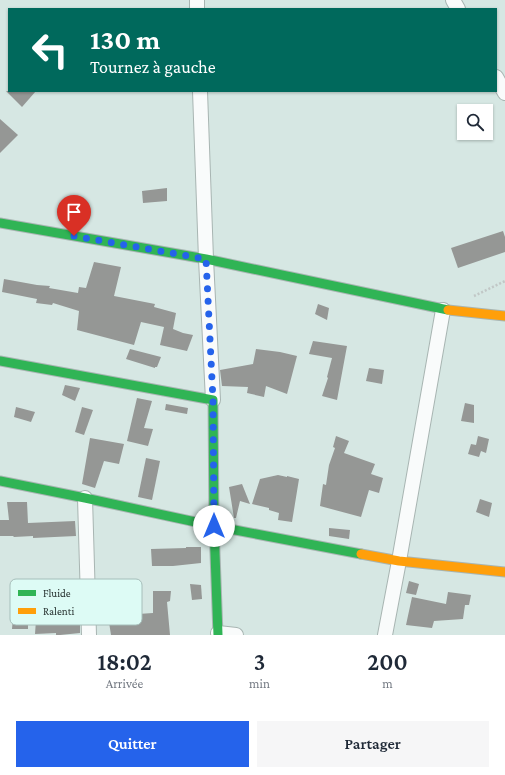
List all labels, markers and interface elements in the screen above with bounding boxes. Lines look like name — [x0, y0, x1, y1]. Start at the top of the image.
icon: left — [24, 24, 76, 76]
text: 130 m — [90, 24, 160, 55]
text: Tournez à gauche — [90, 57, 216, 77]
map controls — [457, 104, 493, 140]
button: search — [457, 104, 493, 140]
pin — [57, 195, 91, 236]
icon: arrive — [63, 201, 85, 223]
position arrow — [193, 505, 235, 547]
legend — [10, 579, 142, 625]
text: Fluide — [43, 587, 71, 599]
text: Ralenti — [43, 605, 74, 617]
text: 18:02 — [97, 648, 152, 675]
text: 3 — [254, 648, 265, 675]
text: 200 — [367, 648, 408, 675]
text: Arrivée — [106, 676, 143, 691]
text: min — [249, 676, 270, 691]
text: m — [382, 676, 393, 691]
button: Quitter — [16, 721, 249, 767]
button: Partager — [257, 721, 489, 767]

